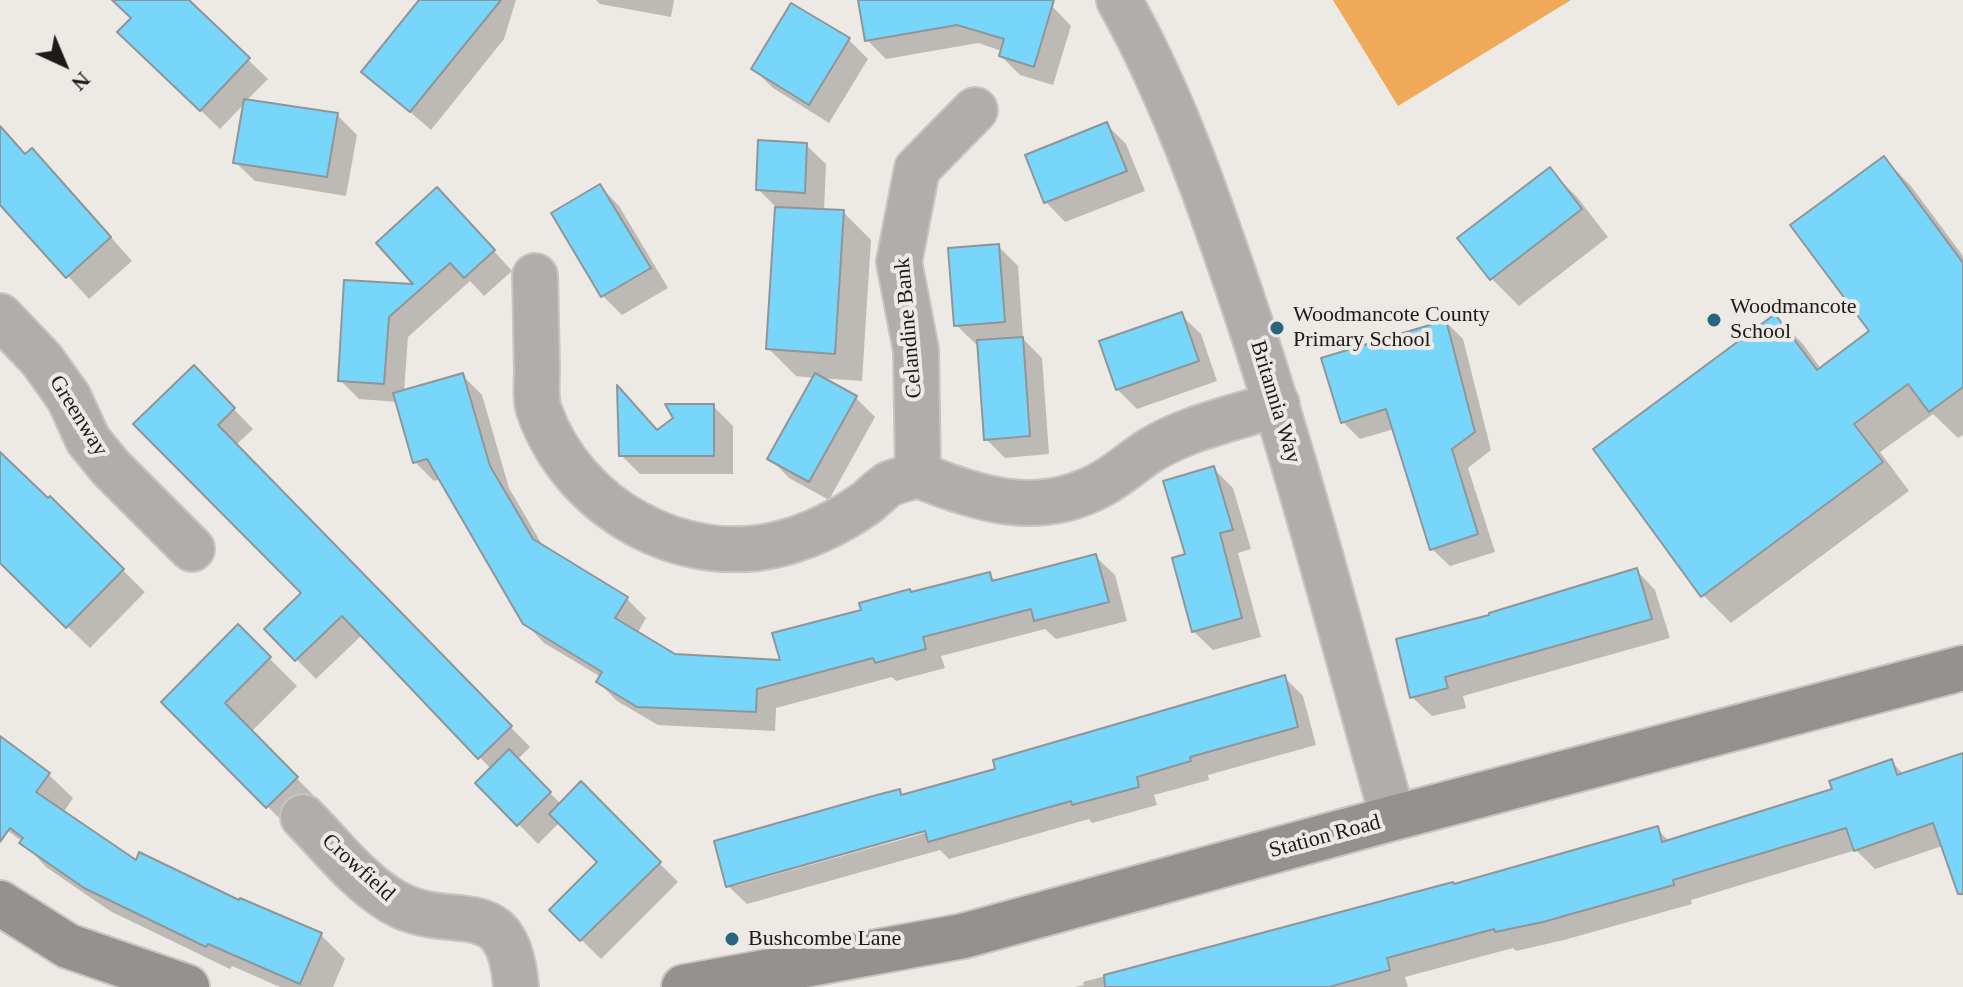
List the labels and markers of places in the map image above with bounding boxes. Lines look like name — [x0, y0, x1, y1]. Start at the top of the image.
place label: Woodmancote School — [1730, 294, 1857, 346]
place label: Woodmancote County Primary School — [1293, 302, 1490, 354]
marker: Woodmancote School — [1705, 311, 1723, 329]
marker: Woodmancote County Primary School — [1268, 319, 1286, 337]
place label: Bushcombe Lane — [748, 926, 901, 952]
marker: Bushcombe Lane — [723, 930, 741, 948]

